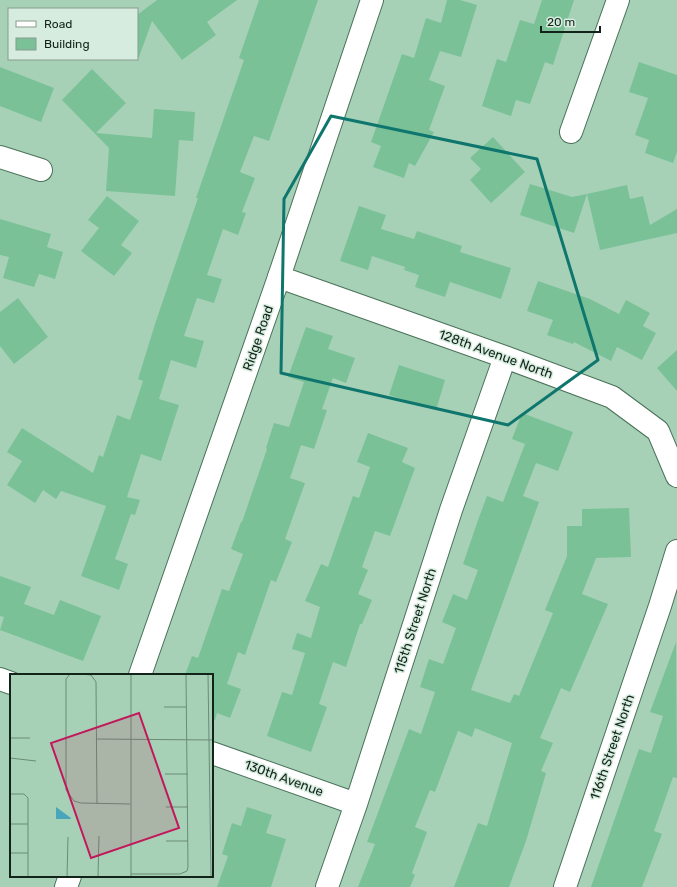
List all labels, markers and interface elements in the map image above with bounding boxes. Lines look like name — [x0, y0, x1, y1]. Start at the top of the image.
legend — [8, 8, 138, 60]
scale bar — [541, 8, 600, 34]
text: 20 m — [547, 15, 575, 29]
text: Road — [44, 17, 72, 31]
text: Building — [44, 37, 90, 51]
street label: Ridge Road — [240, 303, 277, 373]
street label: 128th Avenue North — [437, 326, 555, 382]
street label: 115th Street North — [391, 566, 439, 676]
inset map — [10, 674, 213, 877]
street label: 116th Street North — [587, 692, 637, 802]
street label: 130th Avenue — [242, 757, 326, 799]

